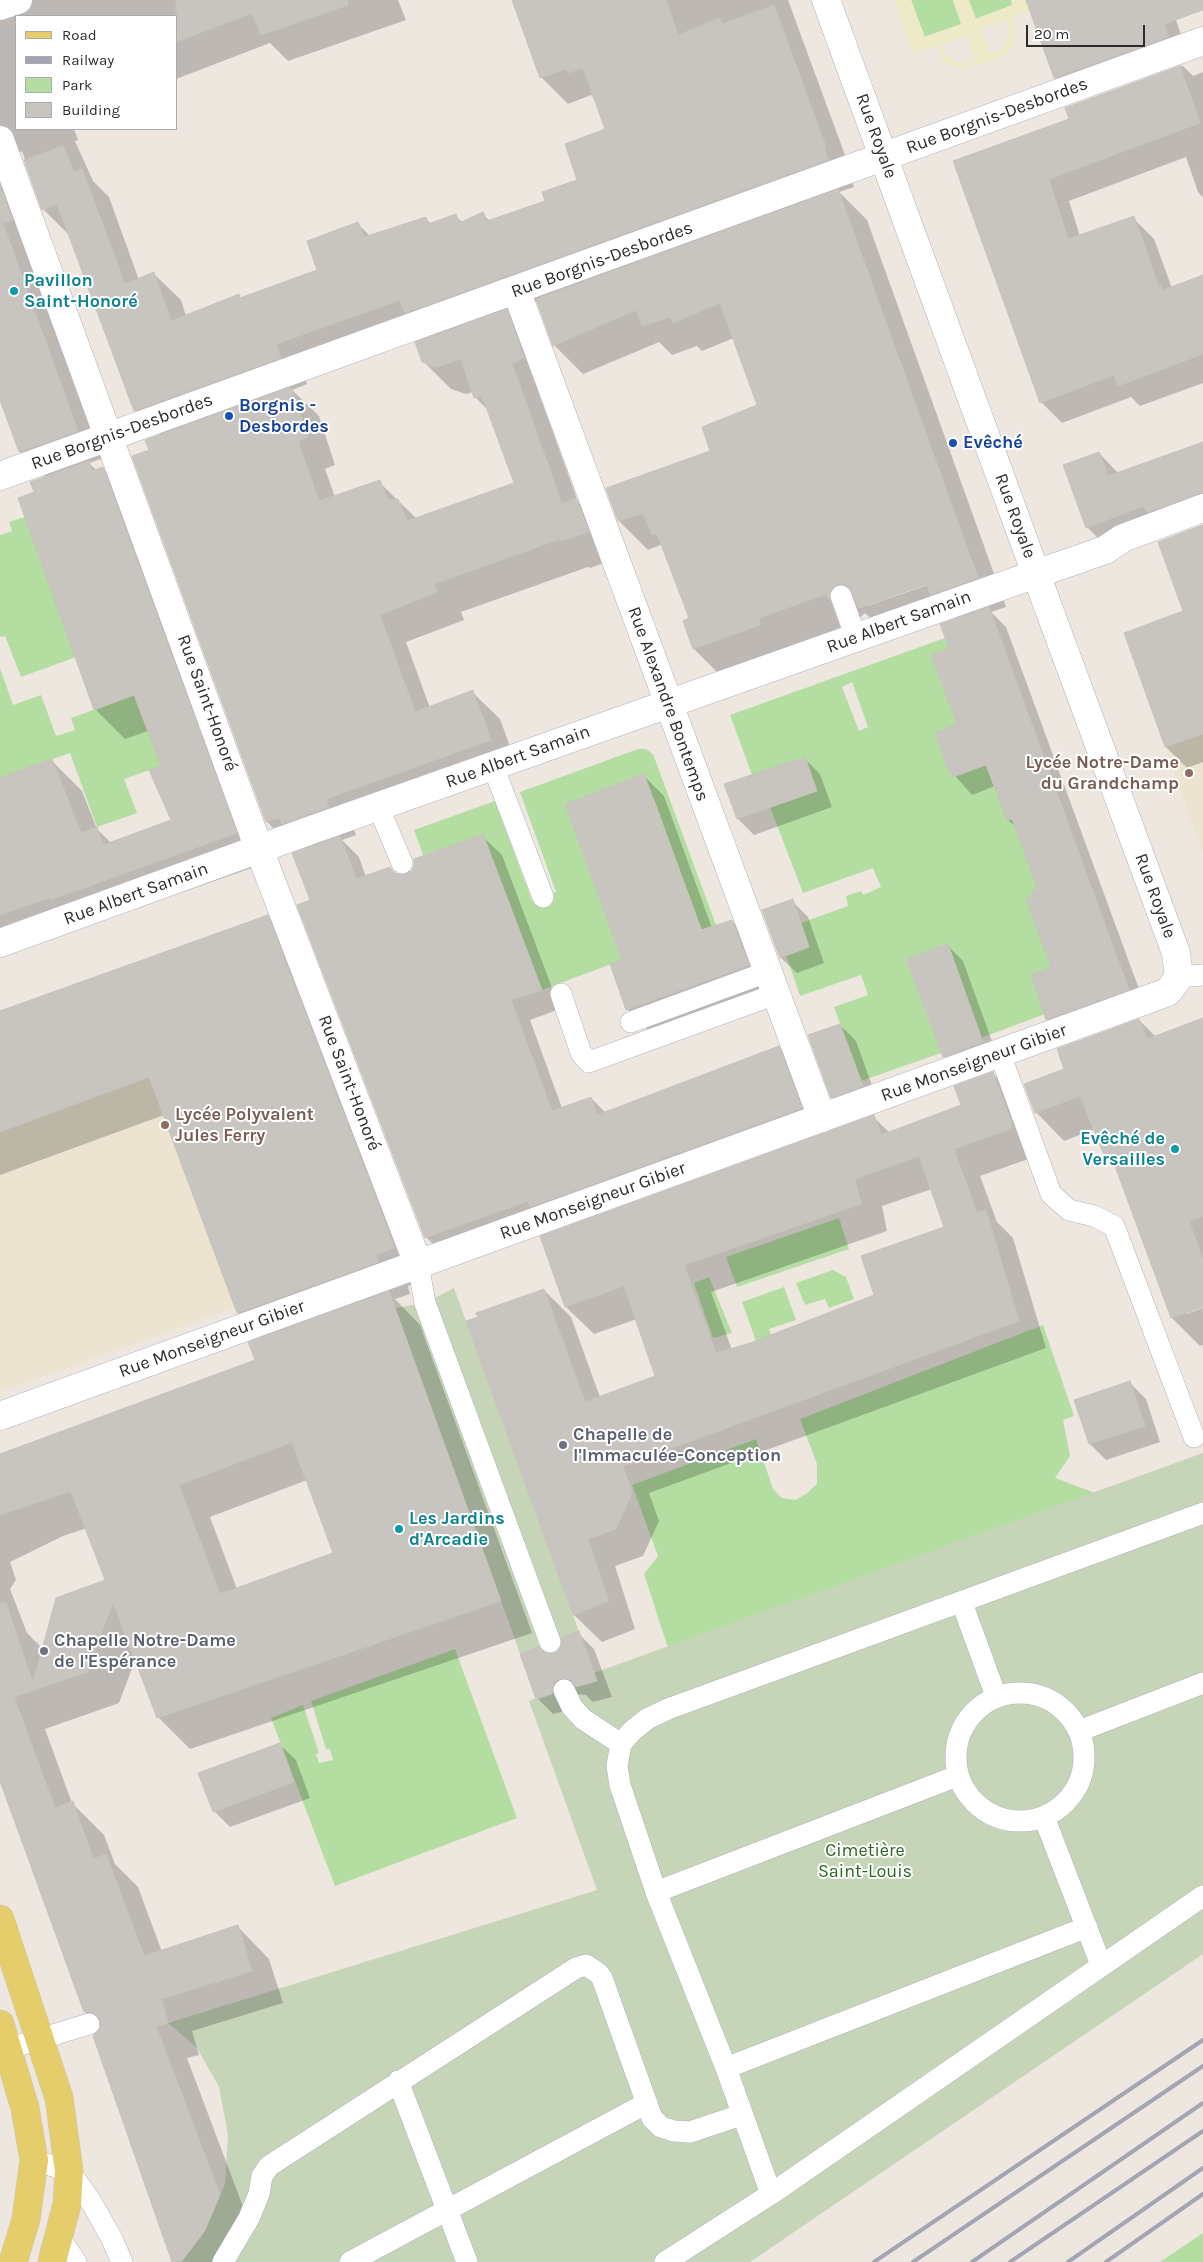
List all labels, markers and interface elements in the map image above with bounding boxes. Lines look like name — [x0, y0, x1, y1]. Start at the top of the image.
legend — [15, 15, 178, 130]
scale bar — [1028, 15, 1147, 47]
text: 20 m — [1034, 25, 1069, 43]
text: Road — [62, 26, 97, 44]
text: Railway — [62, 51, 114, 69]
street label: Rue Borgnis-Desbordes — [903, 73, 1091, 159]
text: Park — [62, 76, 92, 94]
street label: Rue Royale — [851, 91, 901, 181]
text: Building — [62, 101, 120, 119]
street label: Rue Borgnis-Desbordes — [508, 217, 696, 303]
place label: Pavillon Saint-Honoré — [24, 270, 138, 312]
marker: Pavillon Saint-Honoré — [8, 285, 20, 297]
street label: Rue Borgnis-Desbordes — [28, 389, 216, 475]
place label: Borgnis - Desbordes — [239, 395, 329, 438]
marker: Borgnis - Desbordes — [223, 410, 235, 422]
place label: Evêché — [963, 432, 1023, 454]
marker: Evêché — [947, 437, 959, 449]
street label: Rue Royale — [990, 471, 1040, 561]
street label: Rue Albert Samain — [824, 586, 974, 658]
street label: Rue Alexandre Bontemps — [623, 604, 713, 804]
street label: Rue Saint-Honoré — [172, 632, 242, 774]
street label: Rue Albert Samain — [443, 721, 593, 793]
place label: Lycée Notre-Dame du Grandchamp — [1025, 752, 1179, 794]
marker: Lycée Notre-Dame du Grandchamp — [1183, 767, 1195, 779]
street label: Rue Royale — [1130, 851, 1180, 941]
street label: Rue Albert Samain — [61, 858, 211, 930]
street label: Rue Saint-Honoré — [313, 1012, 385, 1154]
street label: Rue Monseigneur Gibier — [878, 1019, 1070, 1107]
place label: Lycée Polyvalent Jules Ferry — [175, 1104, 314, 1146]
marker: Lycée Polyvalent Jules Ferry — [159, 1119, 171, 1131]
place label: Evêché de Versailles — [1080, 1128, 1165, 1170]
marker: Evêché de Versailles — [1169, 1143, 1181, 1155]
street label: Rue Monseigneur Gibier — [497, 1157, 689, 1245]
street label: Rue Monseigneur Gibier — [116, 1295, 308, 1383]
place label: Chapelle de l'Immaculée-Conception — [573, 1424, 781, 1466]
marker: Chapelle de l'Immaculée-Conception — [557, 1439, 569, 1451]
place label: Les Jardins d'Arcadie — [409, 1508, 505, 1550]
marker: Les Jardins d'Arcadie — [393, 1523, 405, 1535]
place label: Chapelle Notre-Dame de l'Espérance — [54, 1630, 236, 1672]
marker: Chapelle Notre-Dame de l'Espérance — [38, 1645, 50, 1657]
park label: Cimetière Saint-Louis — [818, 1840, 912, 1882]

